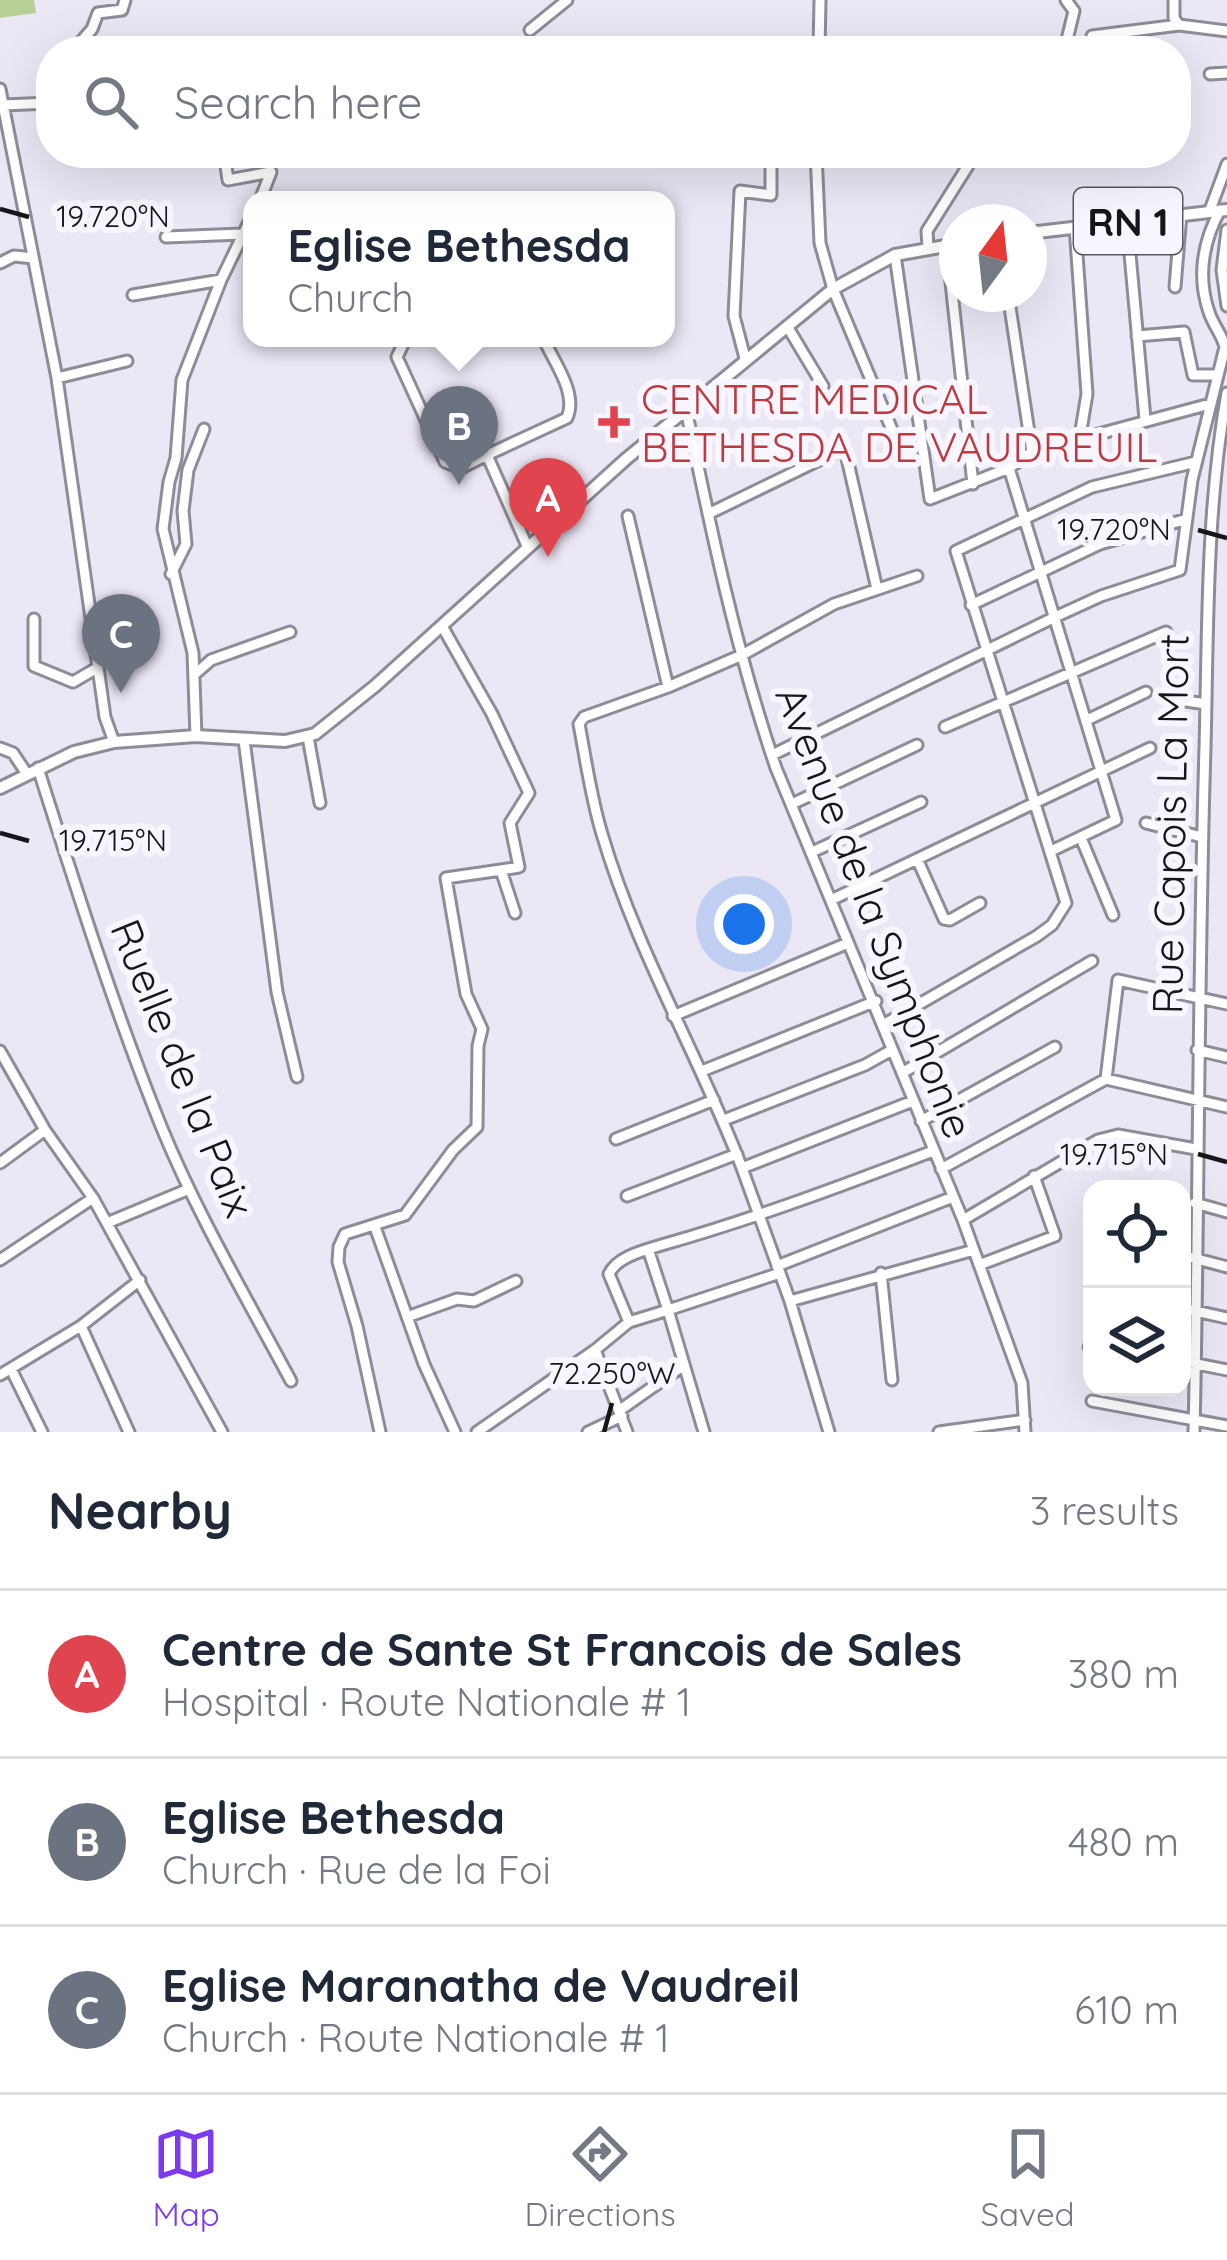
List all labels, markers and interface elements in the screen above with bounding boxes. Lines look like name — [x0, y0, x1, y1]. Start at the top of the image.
search box — [36, 36, 1191, 168]
icon: search — [78, 69, 144, 135]
text: Search here — [174, 74, 422, 130]
road number: RN 1 — [1074, 188, 1182, 254]
popup — [243, 191, 675, 347]
text: 19.720°N — [56, 197, 170, 235]
north arrow — [939, 204, 1047, 312]
text: Eglise Bethesda — [287, 217, 631, 273]
text: Church — [287, 273, 414, 322]
place label: CENTRE MEDICAL BETHESDA DE VAUDREUIL — [641, 372, 1158, 473]
pin: B — [420, 386, 498, 485]
marker: CENTRE MEDICAL BETHESDA DE VAUDREUIL — [598, 406, 630, 438]
pin: A — [509, 458, 587, 557]
text: 19.720°N — [1057, 510, 1171, 548]
pin: C — [82, 594, 160, 693]
street label: Rue Capois La Mort — [1140, 633, 1200, 1015]
street label: Avenue de la Symphonie — [764, 679, 986, 1145]
text: 19.715°N — [59, 821, 167, 859]
your location — [714, 894, 774, 954]
street label: Ruelle de la Paix — [99, 911, 267, 1225]
text: 19.715°N — [1060, 1135, 1168, 1173]
map controls — [1083, 1180, 1191, 1396]
button: locate — [1083, 1180, 1191, 1288]
button: layers — [1083, 1288, 1191, 1396]
text: 72.250°W — [548, 1354, 676, 1392]
text: Nearby — [48, 1478, 232, 1542]
text: 3 results — [1030, 1486, 1179, 1535]
text: Centre de Sante St Francois de Sales — [162, 1621, 962, 1677]
text: A — [75, 1649, 99, 1698]
text: 380 m — [1068, 1649, 1179, 1698]
text: Hospital · Route Nationale # 1 — [162, 1677, 691, 1726]
text: Eglise Bethesda — [162, 1789, 505, 1845]
text: B — [74, 1817, 100, 1866]
text: 480 m — [1068, 1817, 1179, 1866]
text: Church · Rue de la Foi — [162, 1845, 551, 1894]
text: Eglise Maranatha de Vaudreil — [162, 1957, 800, 2013]
text: C — [75, 1985, 99, 2034]
text: 610 m — [1074, 1985, 1179, 2034]
text: Church · Route Nationale # 1 — [162, 2013, 670, 2062]
tab: Map — [152, 2121, 220, 2234]
tab: Directions — [524, 2121, 676, 2234]
tab: Saved — [981, 2121, 1075, 2234]

